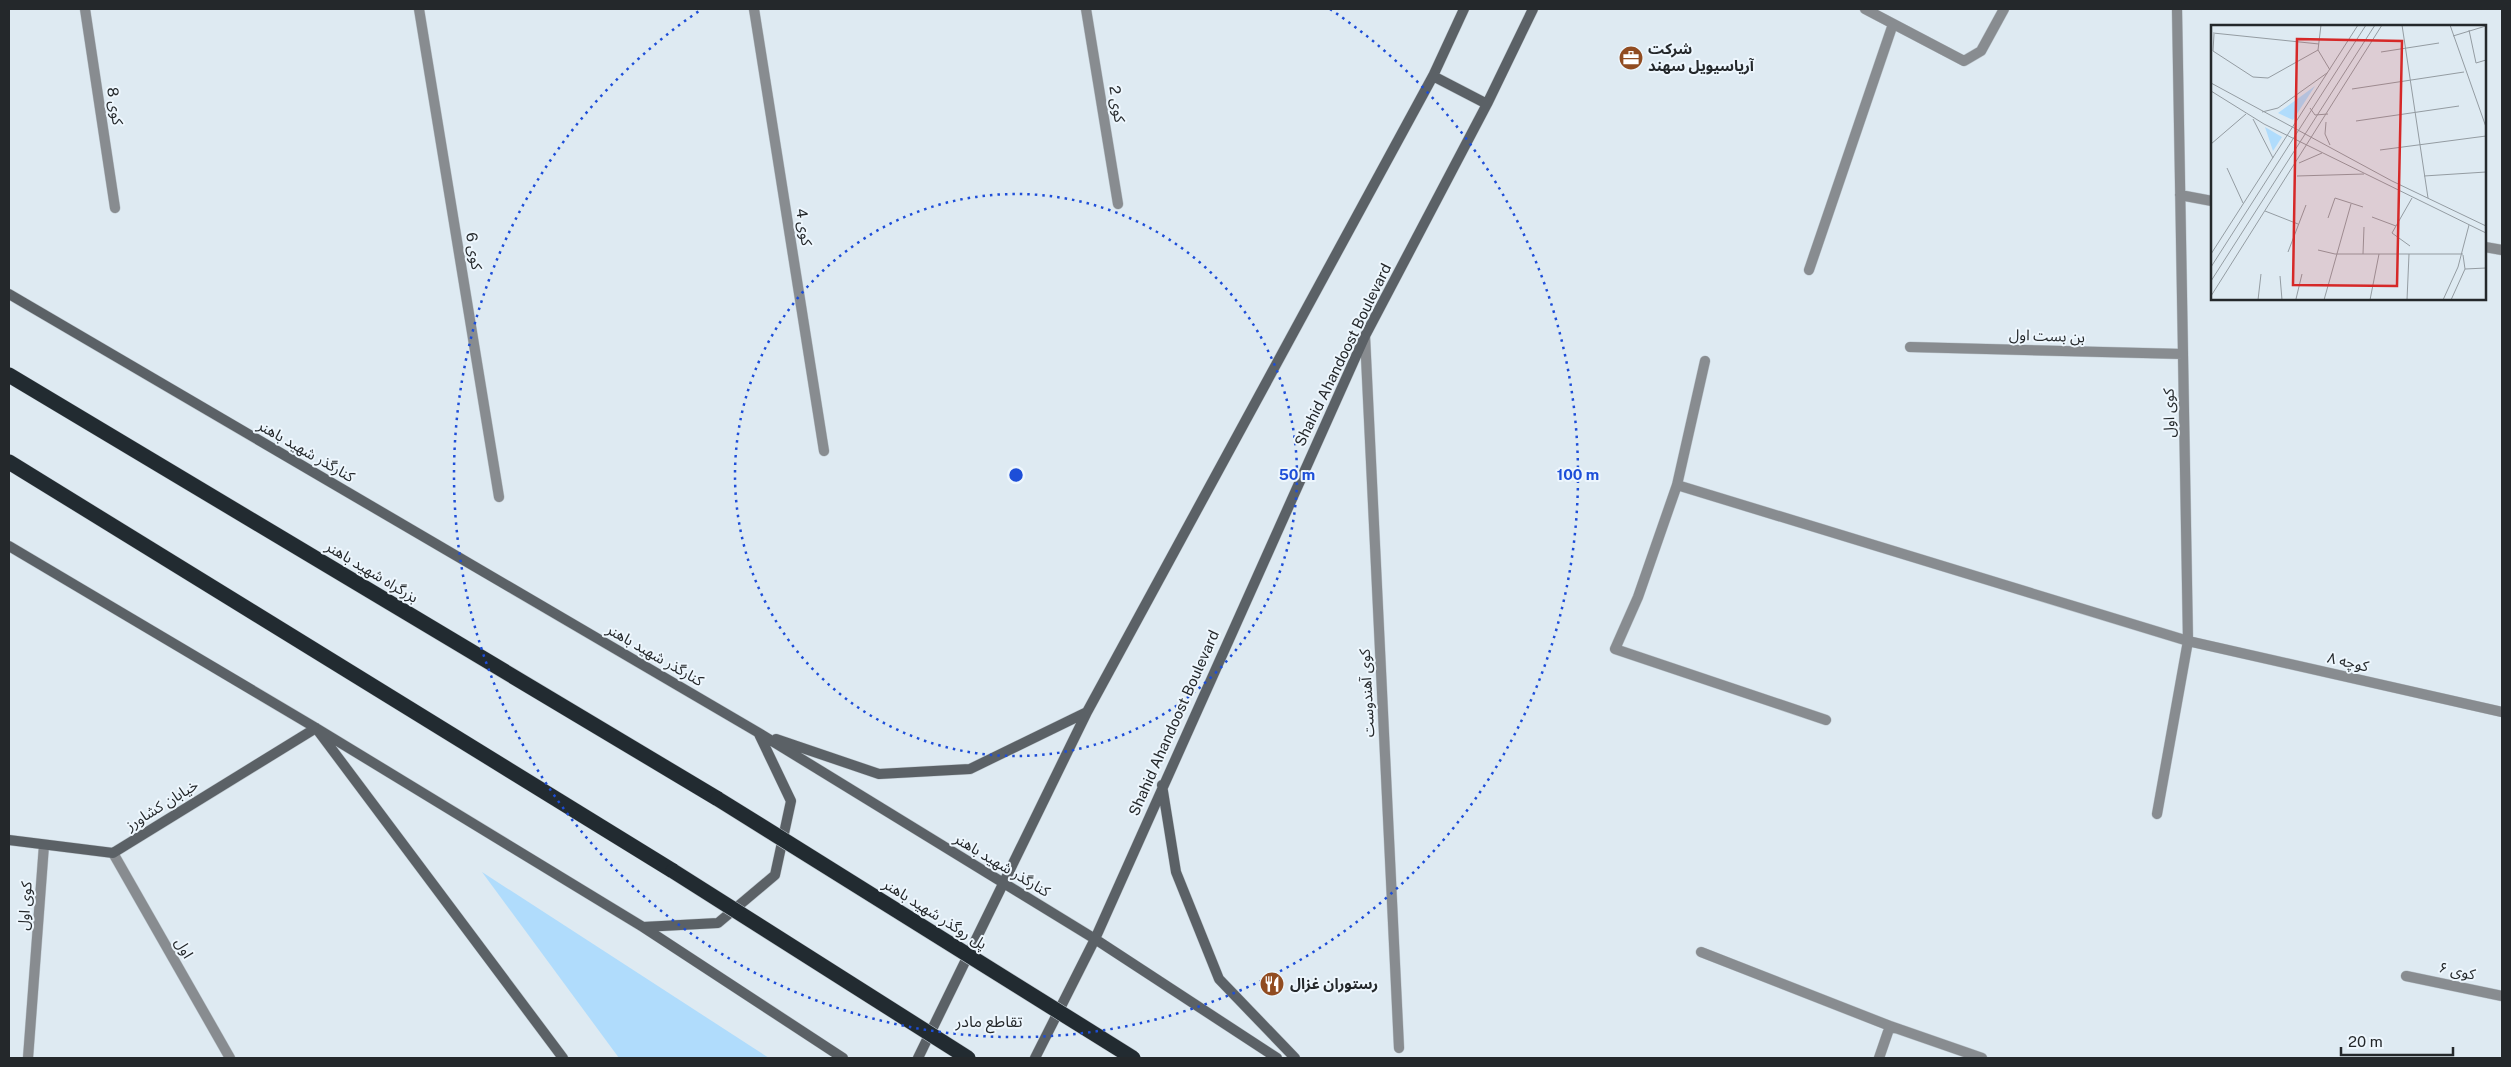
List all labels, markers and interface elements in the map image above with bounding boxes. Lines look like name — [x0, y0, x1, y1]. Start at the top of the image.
inset map — [2211, 25, 2486, 300]
place label: شرکت آریاسیویل سهند — [1648, 40, 1755, 75]
office icon: شرکت آریاسیویل سهند — [1618, 45, 1644, 71]
street label: کوی 2 — [1105, 84, 1129, 125]
street label: کوی 8 — [103, 86, 127, 127]
street label: کوی 4 — [792, 207, 816, 248]
street label: کوی 6 — [462, 231, 486, 272]
street label: Shahid Ahandoost Boulevard — [1291, 261, 1394, 449]
street label: بن بست اول — [2009, 326, 2085, 346]
street label: کوی اول — [2160, 388, 2178, 438]
street label: کنارگذر شهید باهنر — [254, 416, 358, 486]
centre of rings — [1007, 466, 1025, 484]
text: 50 m — [1279, 466, 1315, 483]
text: 100 m — [1557, 466, 1599, 483]
street label: بزرگراه شهید باهنر — [322, 537, 421, 607]
street label: کنارگذر شهید باهنر — [603, 620, 707, 690]
street label: Shahid Ahandoost Boulevard — [1125, 627, 1222, 818]
street label: کوی آهندوست — [1356, 648, 1378, 738]
street label: کوچه ۸ — [2325, 649, 2371, 677]
street label: خیابان کشاورز — [122, 776, 202, 835]
street label: کنارگذر شهید باهنر — [950, 829, 1054, 901]
street label: پل روگذر شهید باهنر — [878, 874, 990, 954]
street label: کوی اول — [14, 880, 36, 931]
street label: اول — [171, 935, 197, 961]
street label: کوی ۶ — [2437, 958, 2478, 984]
restaurant icon: رستوران غزال — [1259, 971, 1285, 997]
place label: رستوران غزال — [1290, 975, 1378, 993]
district label: تقاطع مادر — [954, 1012, 1023, 1034]
scale bar — [2341, 1024, 2454, 1056]
text: 20 m — [2348, 1033, 2383, 1050]

